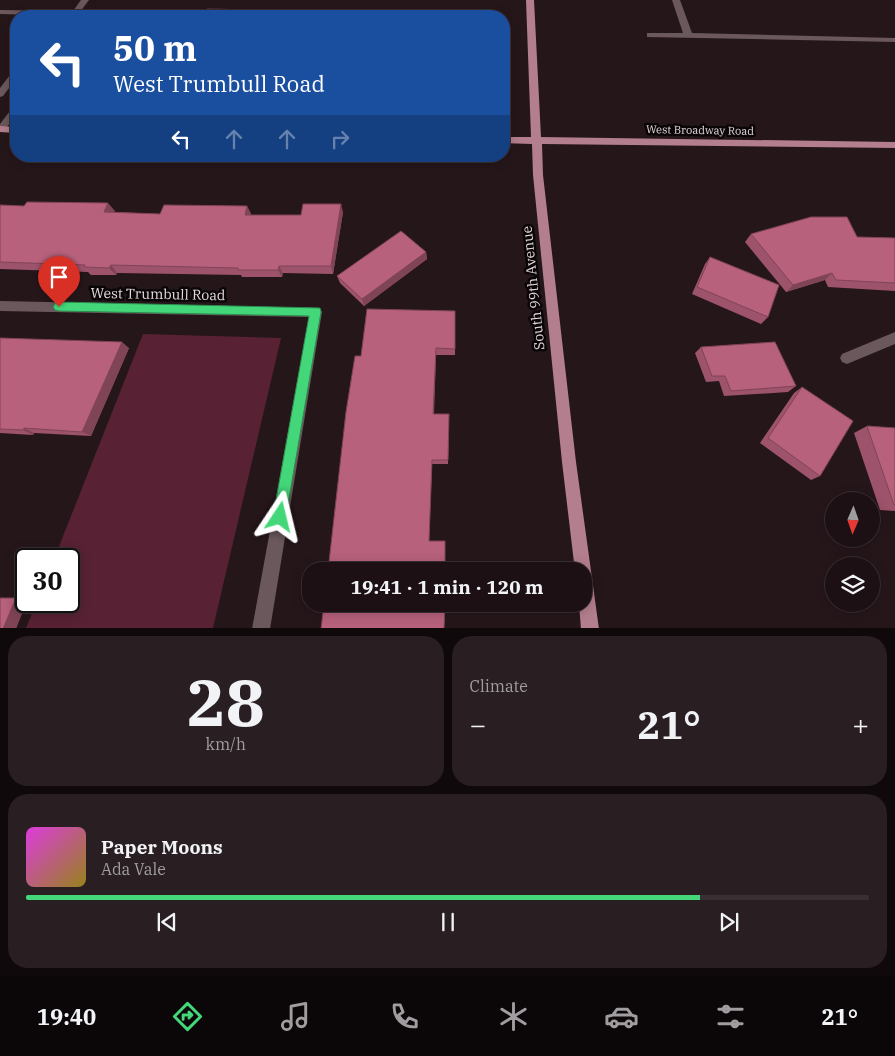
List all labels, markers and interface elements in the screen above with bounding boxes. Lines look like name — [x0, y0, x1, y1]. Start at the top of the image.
text: 50 m — [113, 25, 197, 71]
icon: left — [30, 30, 95, 95]
text: West Trumbull Road — [113, 69, 325, 98]
street label: West Broadway Road — [646, 122, 754, 138]
icon: left — [167, 125, 195, 153]
icon: ahead — [220, 125, 248, 153]
icon: ahead — [273, 125, 301, 153]
icon: right — [326, 125, 354, 153]
street label: South 99th Avenue — [518, 225, 548, 351]
pin — [38, 256, 80, 307]
icon: arrive — [45, 263, 73, 291]
street label: West Trumbull Road — [90, 284, 226, 304]
position arrow — [253, 490, 305, 542]
north arrow — [825, 492, 880, 548]
map controls — [825, 492, 880, 612]
speed limit sign: 30 — [15, 548, 80, 613]
button: layers — [825, 557, 880, 612]
text: 19:41 · 1 min · 120 m — [351, 575, 543, 599]
text: 28 — [187, 659, 265, 744]
text: Climate — [470, 676, 528, 696]
text: 21° — [638, 700, 701, 749]
text: − — [470, 706, 486, 743]
text: + — [852, 706, 869, 743]
text: km/h — [206, 734, 246, 754]
text: Paper Moons — [101, 835, 223, 859]
text: Ada Vale — [101, 859, 166, 879]
icon: previous — [153, 908, 181, 936]
icon: pause — [434, 908, 462, 936]
icon: next — [715, 908, 743, 936]
icon: directions — [170, 999, 205, 1034]
icon: music — [278, 999, 313, 1034]
icon: phone — [387, 999, 422, 1034]
icon: climate — [496, 999, 531, 1034]
icon: car — [604, 999, 639, 1034]
icon: filters — [713, 999, 748, 1034]
text: 19:40 — [37, 1002, 96, 1031]
text: 21° — [821, 1002, 858, 1031]

